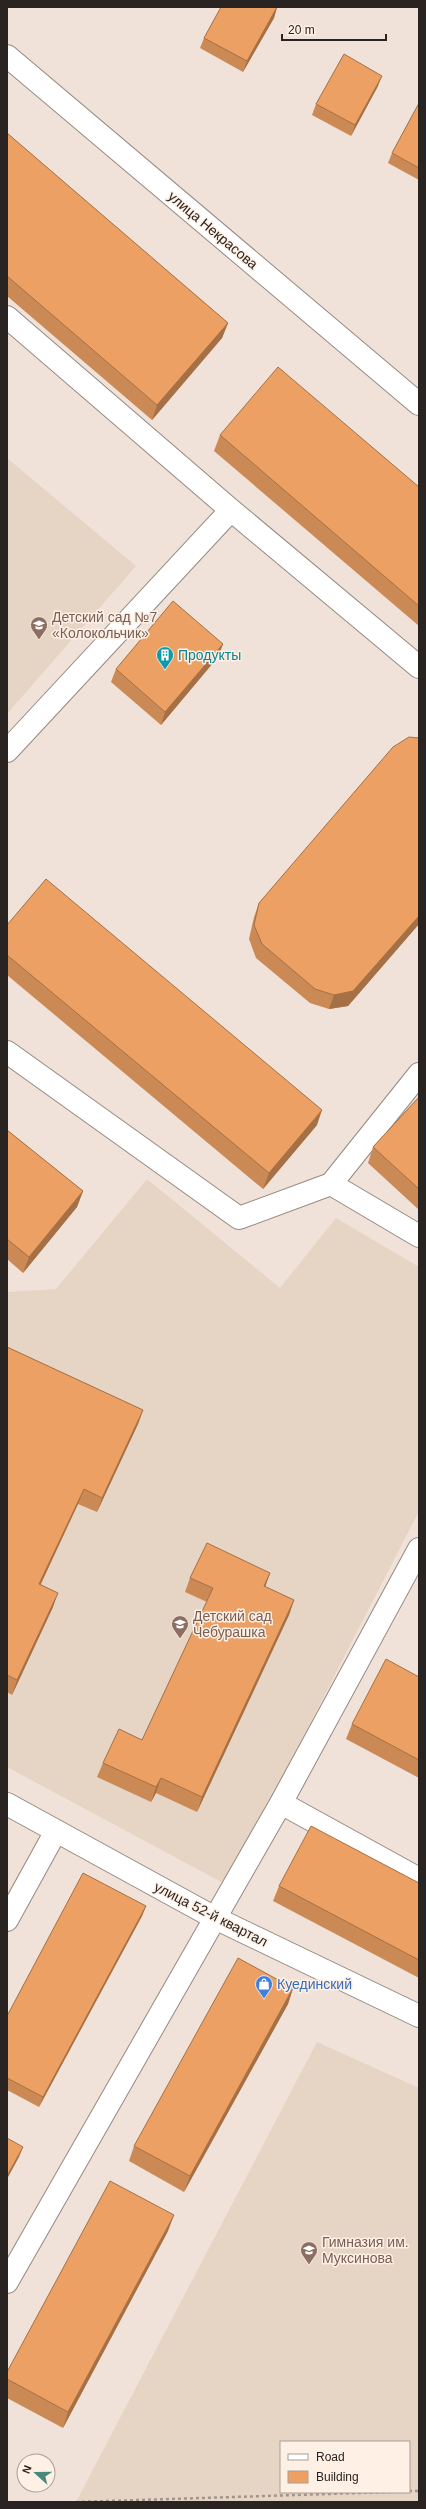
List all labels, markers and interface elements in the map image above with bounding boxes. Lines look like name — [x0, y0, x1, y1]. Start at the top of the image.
scale bar — [282, 16, 386, 42]
text: 20 m — [288, 23, 315, 37]
street label: улица Некрасова — [165, 188, 261, 272]
place label: Детский сад №7 «Колокольчик» — [52, 609, 158, 641]
school or university icon: Детский сад №7 «Колокольчик» — [29, 615, 49, 640]
building icon: Продукты — [155, 645, 175, 670]
place label: Продукты — [178, 647, 241, 663]
place label: Детский сад Чебурашка — [193, 1608, 272, 1640]
school or university icon: Детский сад Чебурашка — [170, 1614, 190, 1639]
street label: улица 52-й квартал — [152, 1878, 270, 1950]
shop icon: Куединский — [254, 1974, 274, 1999]
place label: Куединский — [277, 1976, 352, 1992]
place label: Гимназия им. Муксинова — [322, 2234, 409, 2266]
school or university icon: Гимназия им. Муксинова — [299, 2240, 319, 2265]
legend — [280, 2441, 410, 2493]
text: Road — [316, 2450, 345, 2464]
north arrow — [16, 2453, 56, 2493]
text: N — [20, 2464, 34, 2475]
text: Building — [316, 2470, 359, 2484]

